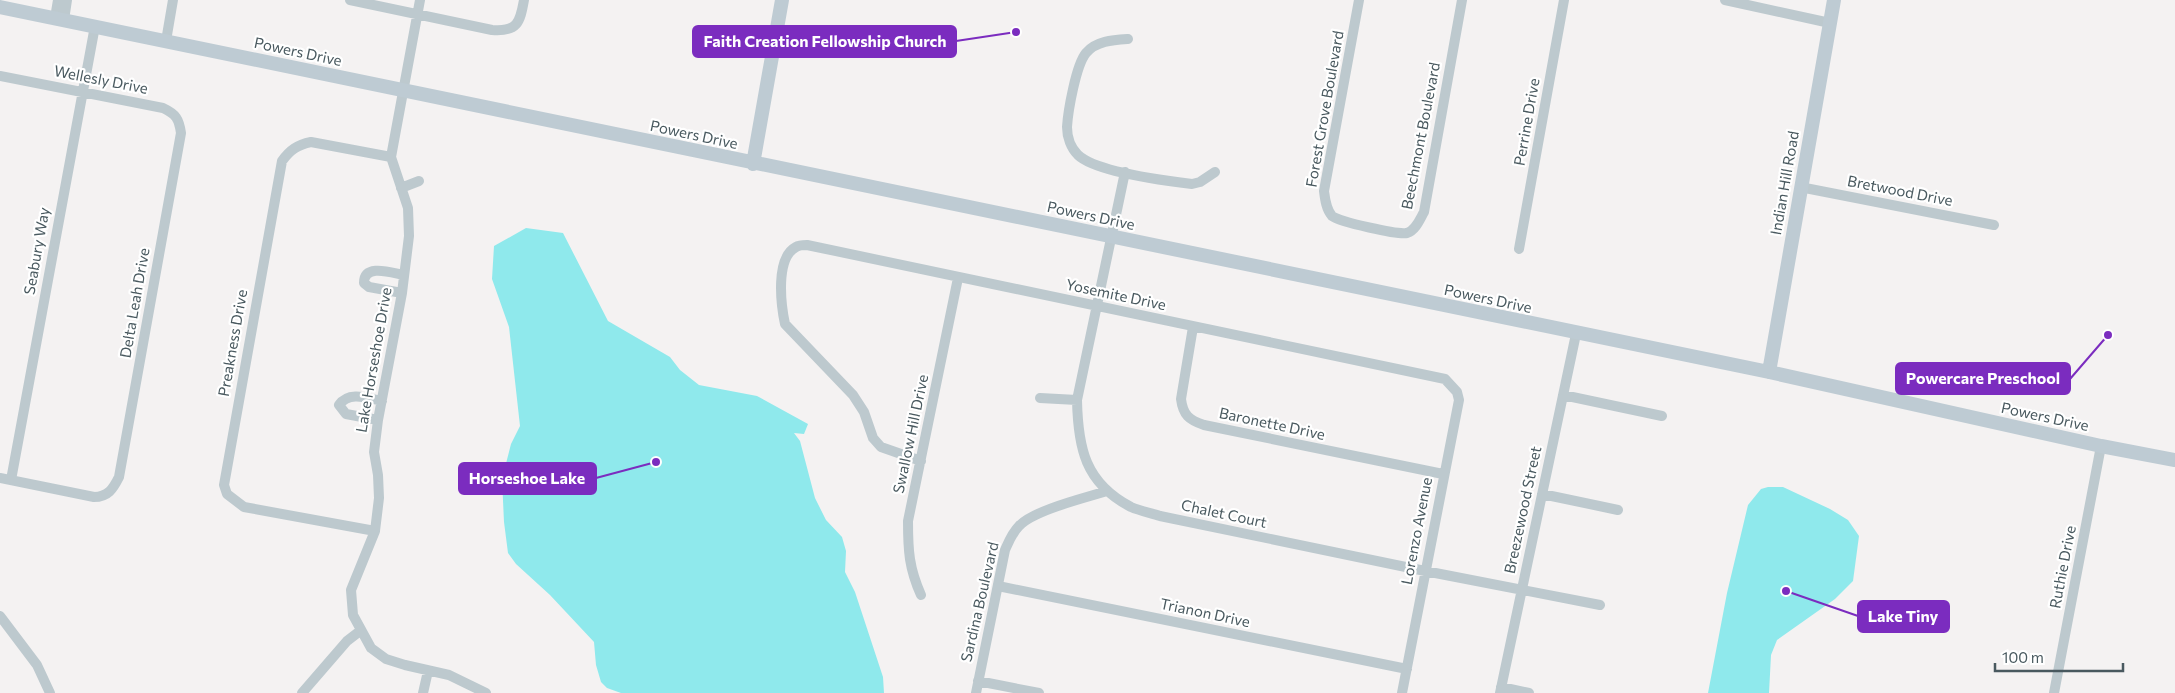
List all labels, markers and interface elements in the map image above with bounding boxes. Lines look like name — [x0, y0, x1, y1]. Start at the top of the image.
callout: Faith Creation Fellowship Church — [693, 26, 956, 57]
street label: Forest Grove Boulevard — [1301, 29, 1347, 189]
text: Faith Creation Fellowship Church — [703, 31, 947, 50]
street label: Powers Drive — [253, 33, 344, 69]
street label: Wellesly Drive — [53, 61, 150, 97]
street label: Beechmont Boulevard — [1397, 61, 1443, 211]
street label: Perrine Drive — [1509, 77, 1543, 167]
street label: Powers Drive — [649, 116, 740, 152]
street label: Indian Hill Road — [1766, 129, 1802, 236]
street label: Bretwood Drive — [1846, 171, 1954, 209]
street label: Powers Drive — [1046, 197, 1137, 233]
street label: Seabury Way — [19, 206, 53, 296]
street label: Delta Leah Drive — [115, 246, 153, 359]
street label: Yosemite Drive — [1064, 275, 1168, 313]
street label: Powers Drive — [1443, 280, 1534, 316]
street label: Lake Horseshoe Drive — [351, 286, 395, 434]
street label: Preakness Drive — [214, 288, 250, 398]
callout: Powercare Preschool — [1896, 363, 2070, 394]
text: Powercare Preschool — [1906, 368, 2060, 387]
street label: Swallow Hill Drive — [889, 373, 931, 495]
street label: Powers Drive — [2000, 398, 2091, 434]
street label: Baronette Drive — [1218, 403, 1327, 443]
street label: Breezewood Street — [1500, 444, 1544, 575]
callout: Horseshoe Lake — [459, 463, 596, 494]
text: Horseshoe Lake — [469, 468, 585, 487]
street label: Lorenzo Avenue — [1397, 475, 1435, 586]
street label: Chalet Court — [1180, 495, 1269, 531]
street label: Ruthie Drive — [2045, 524, 2079, 610]
street label: Sardina Boulevard — [956, 540, 1002, 664]
street label: Trianon Drive — [1159, 594, 1252, 630]
callout: Lake Tiny — [1858, 601, 1949, 632]
text: Lake Tiny — [1868, 606, 1939, 625]
scale bar — [1995, 640, 2122, 672]
text: 100 m — [2002, 648, 2044, 666]

